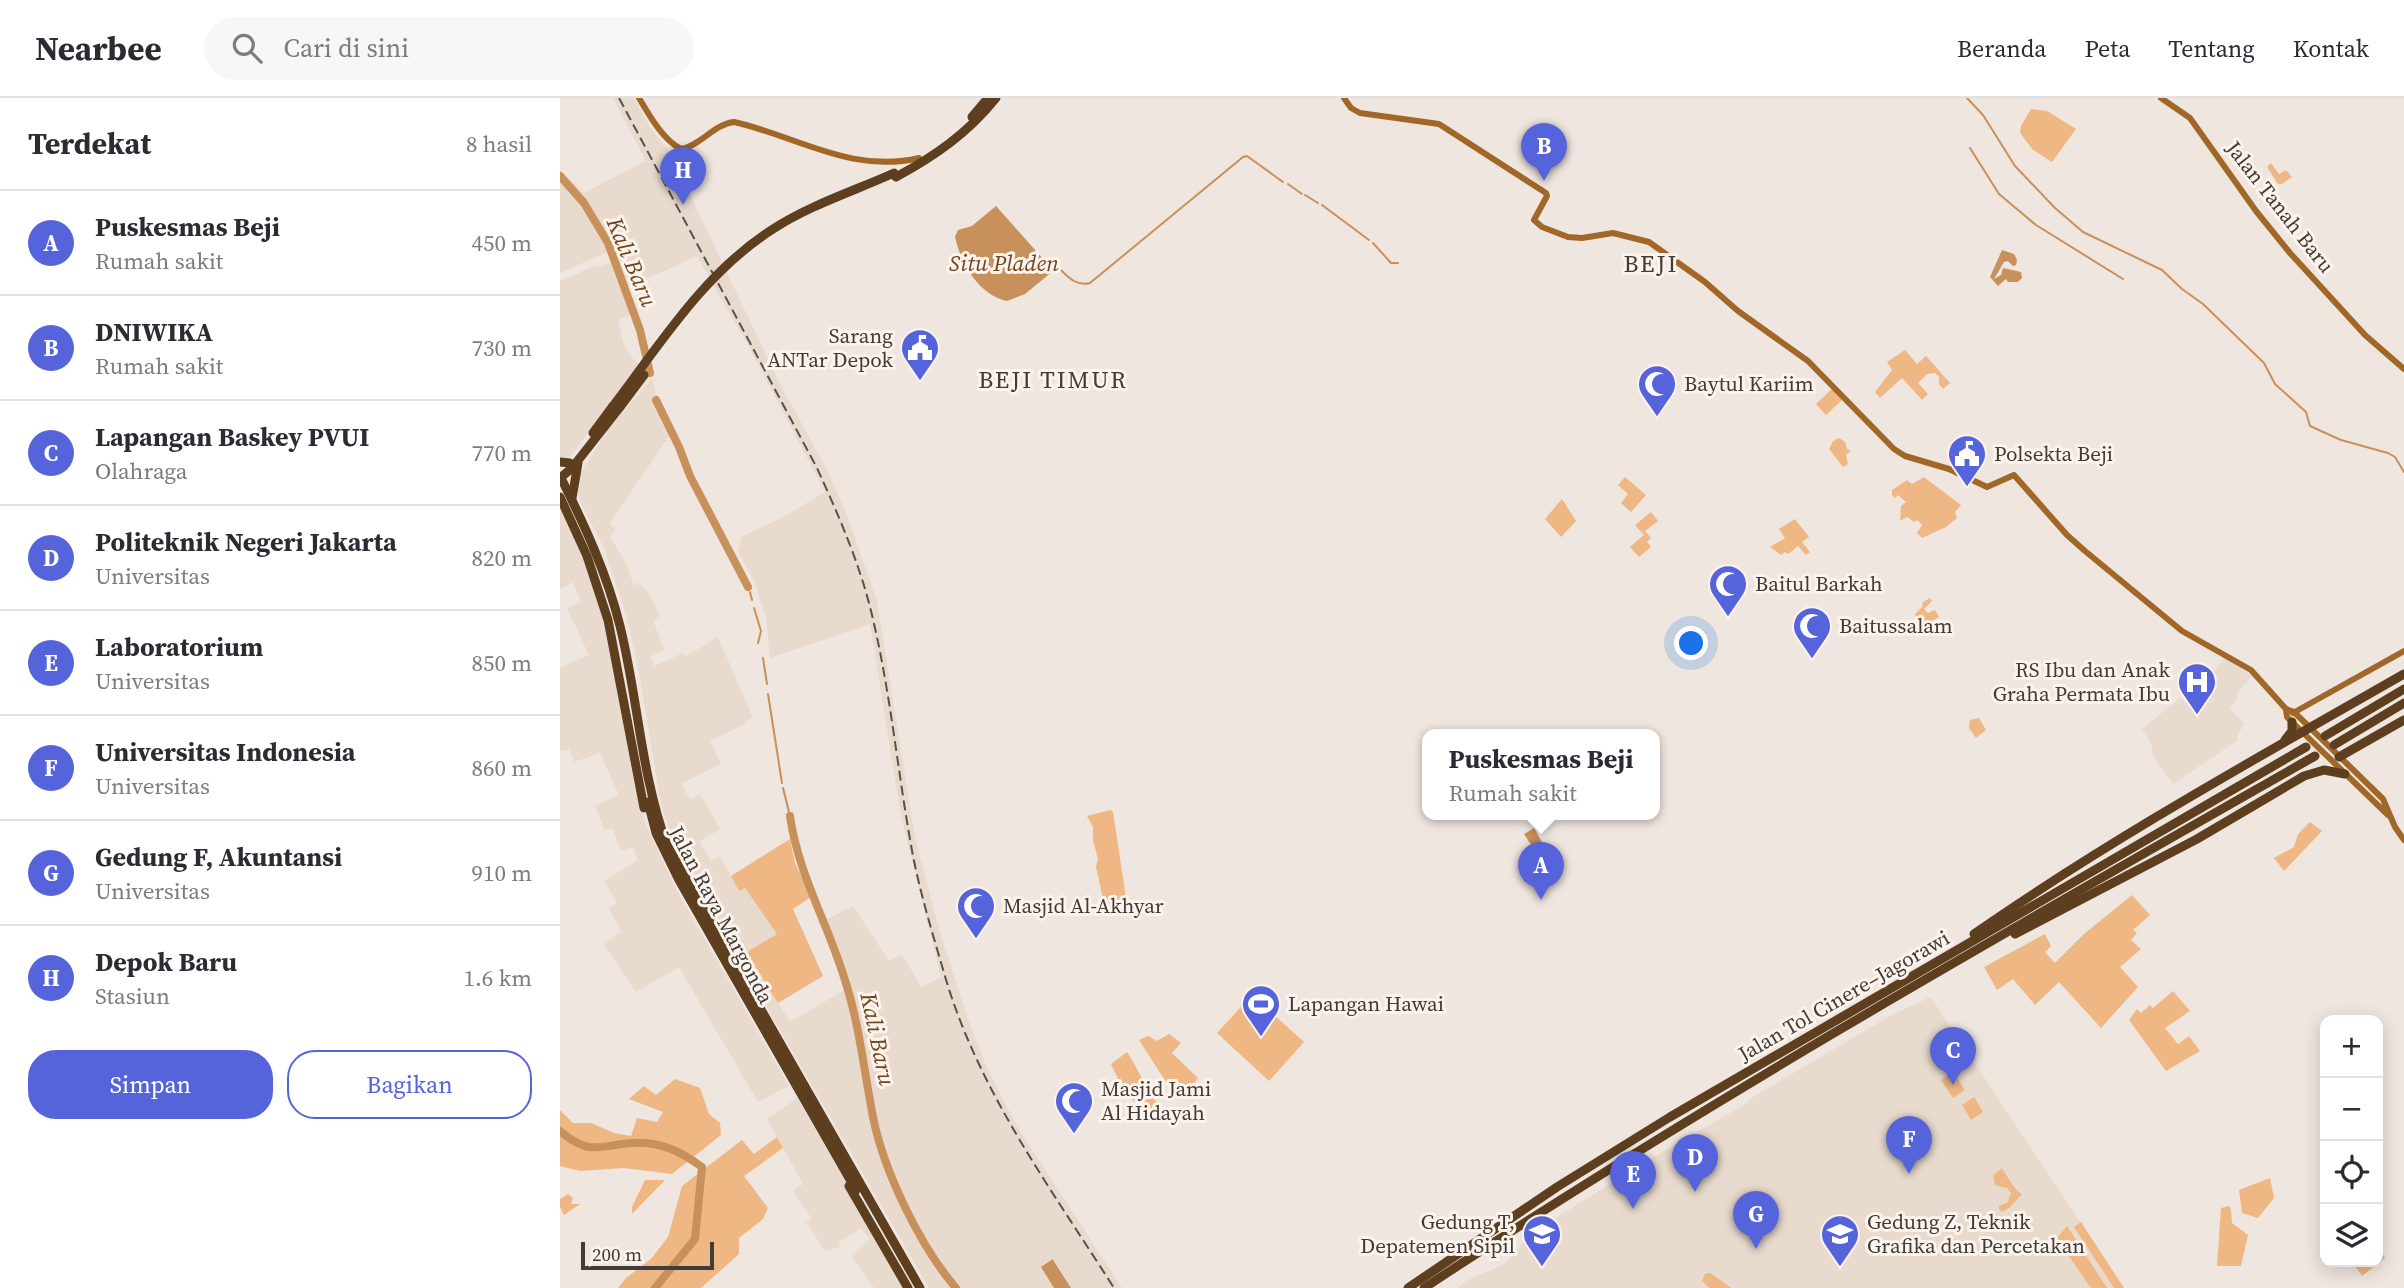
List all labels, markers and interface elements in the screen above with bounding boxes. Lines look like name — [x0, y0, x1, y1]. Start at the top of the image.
search box — [204, 17, 694, 80]
text: Nearbee — [35, 26, 162, 71]
icon: search — [228, 29, 266, 67]
text: Cari di sini — [284, 30, 409, 66]
text: Beranda — [1957, 32, 2046, 65]
text: Peta — [2084, 32, 2130, 65]
text: Tentang — [2168, 32, 2255, 65]
text: Kontak — [2293, 32, 2369, 65]
text: Terdekat — [28, 123, 151, 164]
pin: B — [1521, 123, 1567, 181]
text: 8 hasil — [466, 128, 532, 160]
street label: Jalan Tanah Baru — [2219, 134, 2341, 279]
pin: H — [660, 147, 706, 205]
text: Puskesmas Beji — [95, 209, 280, 245]
water label: Kali Baru — [598, 211, 665, 312]
text: A — [43, 227, 59, 259]
text: 450 m — [471, 227, 532, 259]
text: Rumah sakit — [95, 245, 223, 277]
water label: Situ Pladen — [949, 247, 1059, 279]
district label: BEJI — [1624, 247, 1678, 280]
text: DNIWIKA — [95, 314, 213, 350]
place label: Sarang ANTar Depok — [767, 321, 894, 374]
public building icon: Sarang ANTar Depok — [899, 327, 941, 382]
text: B — [44, 332, 58, 364]
text: 730 m — [471, 332, 532, 364]
text: Rumah sakit — [95, 350, 223, 382]
district label: BEJI TIMUR — [978, 363, 1128, 396]
mosque icon: Baytul Kariim — [1636, 363, 1678, 418]
place label: Baytul Kariim — [1684, 369, 1814, 398]
text: Lapangan Baskey PVUI — [95, 419, 369, 455]
public building icon: Polsekta Beji — [1946, 433, 1988, 488]
text: C — [44, 437, 58, 469]
text: 770 m — [471, 437, 532, 469]
place label: Polsekta Beji — [1994, 439, 2113, 468]
text: Olahraga — [95, 455, 188, 487]
text: Politeknik Negeri Jakarta — [95, 524, 397, 560]
text: D — [43, 542, 59, 574]
text: 820 m — [471, 542, 532, 574]
text: Universitas — [95, 560, 210, 592]
mosque icon: Baitul Barkah — [1707, 563, 1749, 618]
place label: Baitul Barkah — [1755, 569, 1883, 598]
mosque icon: Baitussalam — [1791, 605, 1833, 660]
place label: Baitussalam — [1839, 611, 1953, 640]
your location — [1674, 626, 1708, 660]
text: Laboratorium — [95, 629, 263, 665]
text: E — [44, 647, 58, 679]
text: 850 m — [471, 647, 532, 679]
place label: RS Ibu dan Anak Graha Permata Ibu — [1993, 655, 2171, 708]
hospital icon: RS Ibu dan Anak Graha Permata Ibu — [2176, 661, 2218, 716]
text: Universitas — [95, 665, 210, 697]
popup — [1422, 729, 1660, 820]
text: Universitas Indonesia — [95, 734, 356, 770]
text: Puskesmas Beji — [1448, 741, 1634, 777]
text: F — [44, 752, 58, 784]
text: 860 m — [471, 752, 532, 784]
text: Universitas — [95, 770, 210, 802]
text: Rumah sakit — [1448, 777, 1577, 809]
street label: Jalan Raya Margonda — [662, 820, 781, 1009]
text: Gedung F, Akuntansi — [95, 839, 342, 875]
pin: A — [1518, 842, 1564, 900]
text: G — [43, 857, 59, 889]
text: 910 m — [471, 857, 532, 889]
text: Universitas — [95, 875, 210, 907]
mosque icon: Masjid Al-Akhyar — [955, 885, 997, 940]
place label: Masjid Al-Akhyar — [1003, 891, 1164, 920]
street label: Jalan Tol Cinere–Jagorawi — [1734, 925, 1954, 1067]
text: Depok Baru — [95, 944, 237, 980]
text: H — [42, 962, 60, 994]
text: 1.6 km — [463, 962, 532, 994]
text: Stasiun — [95, 980, 170, 1012]
sports icon: Lapangan Hawai — [1240, 983, 1282, 1038]
water label: Kali Baru — [852, 988, 903, 1089]
place label: Lapangan Hawai — [1288, 989, 1444, 1018]
map controls — [2320, 1015, 2383, 1267]
button: + — [2320, 1015, 2383, 1078]
pin: C — [1930, 1027, 1976, 1085]
button: Simpan — [28, 1050, 273, 1119]
button: Bagikan — [287, 1050, 532, 1119]
place label: Masjid Jami Al Hidayah — [1101, 1074, 1211, 1127]
button: − — [2320, 1078, 2383, 1141]
mosque icon: Masjid Jami Al Hidayah — [1053, 1080, 1095, 1135]
pin: F — [1886, 1116, 1932, 1174]
pin: D — [1672, 1134, 1718, 1192]
button: locate — [2320, 1141, 2383, 1204]
pin: E — [1610, 1151, 1656, 1209]
pin: G — [1733, 1191, 1779, 1249]
button: layers — [2320, 1204, 2383, 1267]
place label: Gedung T, Depatemen Sipil — [1360, 1207, 1515, 1260]
place label: Gedung Z, Teknik Grafika dan Percetakan — [1867, 1207, 2085, 1260]
school or university icon: Gedung T, Depatemen Sipil — [1521, 1213, 1563, 1268]
school or university icon: Gedung Z, Teknik Grafika dan Percetakan — [1819, 1213, 1861, 1268]
scale bar — [581, 1239, 714, 1271]
text: 200 m — [592, 1241, 642, 1267]

